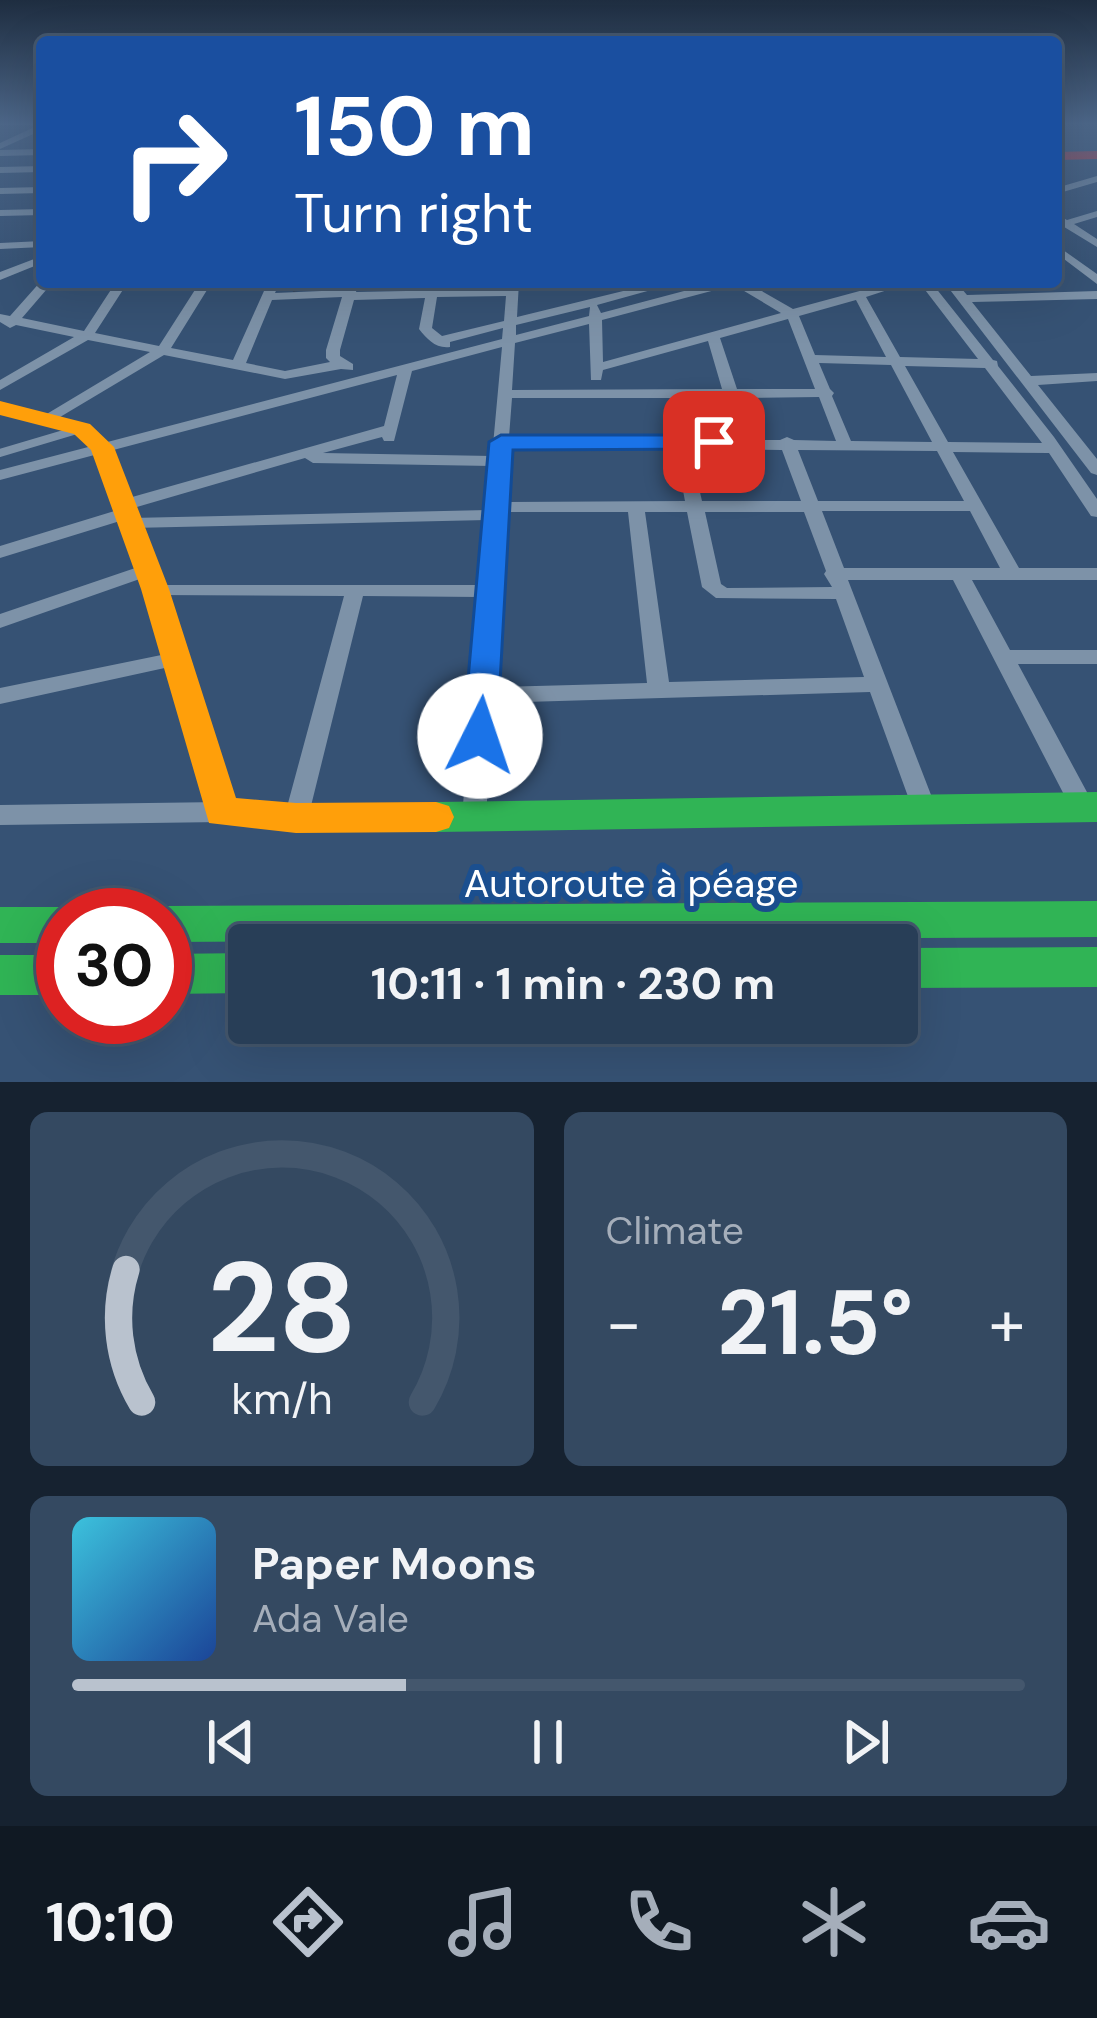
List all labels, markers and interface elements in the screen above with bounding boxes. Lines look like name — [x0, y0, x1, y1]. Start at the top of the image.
text: 150 m — [294, 72, 535, 181]
icon: right — [96, 84, 252, 240]
text: Turn right — [294, 178, 533, 249]
pin — [663, 391, 765, 493]
icon: arrive — [681, 409, 747, 475]
position arrow — [417, 673, 543, 799]
street label: Autoroute à péage — [464, 858, 798, 909]
speed limit sign: 30 — [36, 888, 192, 1044]
text: 10:11 · 1 min · 230 m — [371, 954, 775, 1013]
text: Climate — [606, 1205, 744, 1256]
text: 28 — [207, 1227, 357, 1390]
text: 21.5° — [717, 1265, 913, 1382]
text: − — [606, 1281, 642, 1366]
text: + — [989, 1281, 1025, 1366]
text: km/h — [231, 1371, 332, 1427]
text: Paper Moons — [252, 1534, 537, 1593]
text: Ada Vale — [252, 1593, 409, 1644]
icon: previous — [198, 1709, 264, 1775]
icon: pause — [515, 1709, 581, 1775]
icon: next — [833, 1709, 899, 1775]
icon: directions — [266, 1880, 350, 1964]
icon: music — [441, 1880, 525, 1964]
icon: phone — [617, 1880, 701, 1964]
icon: climate — [792, 1880, 876, 1964]
icon: car — [967, 1880, 1051, 1964]
text: 10:10 — [46, 1887, 175, 1958]

